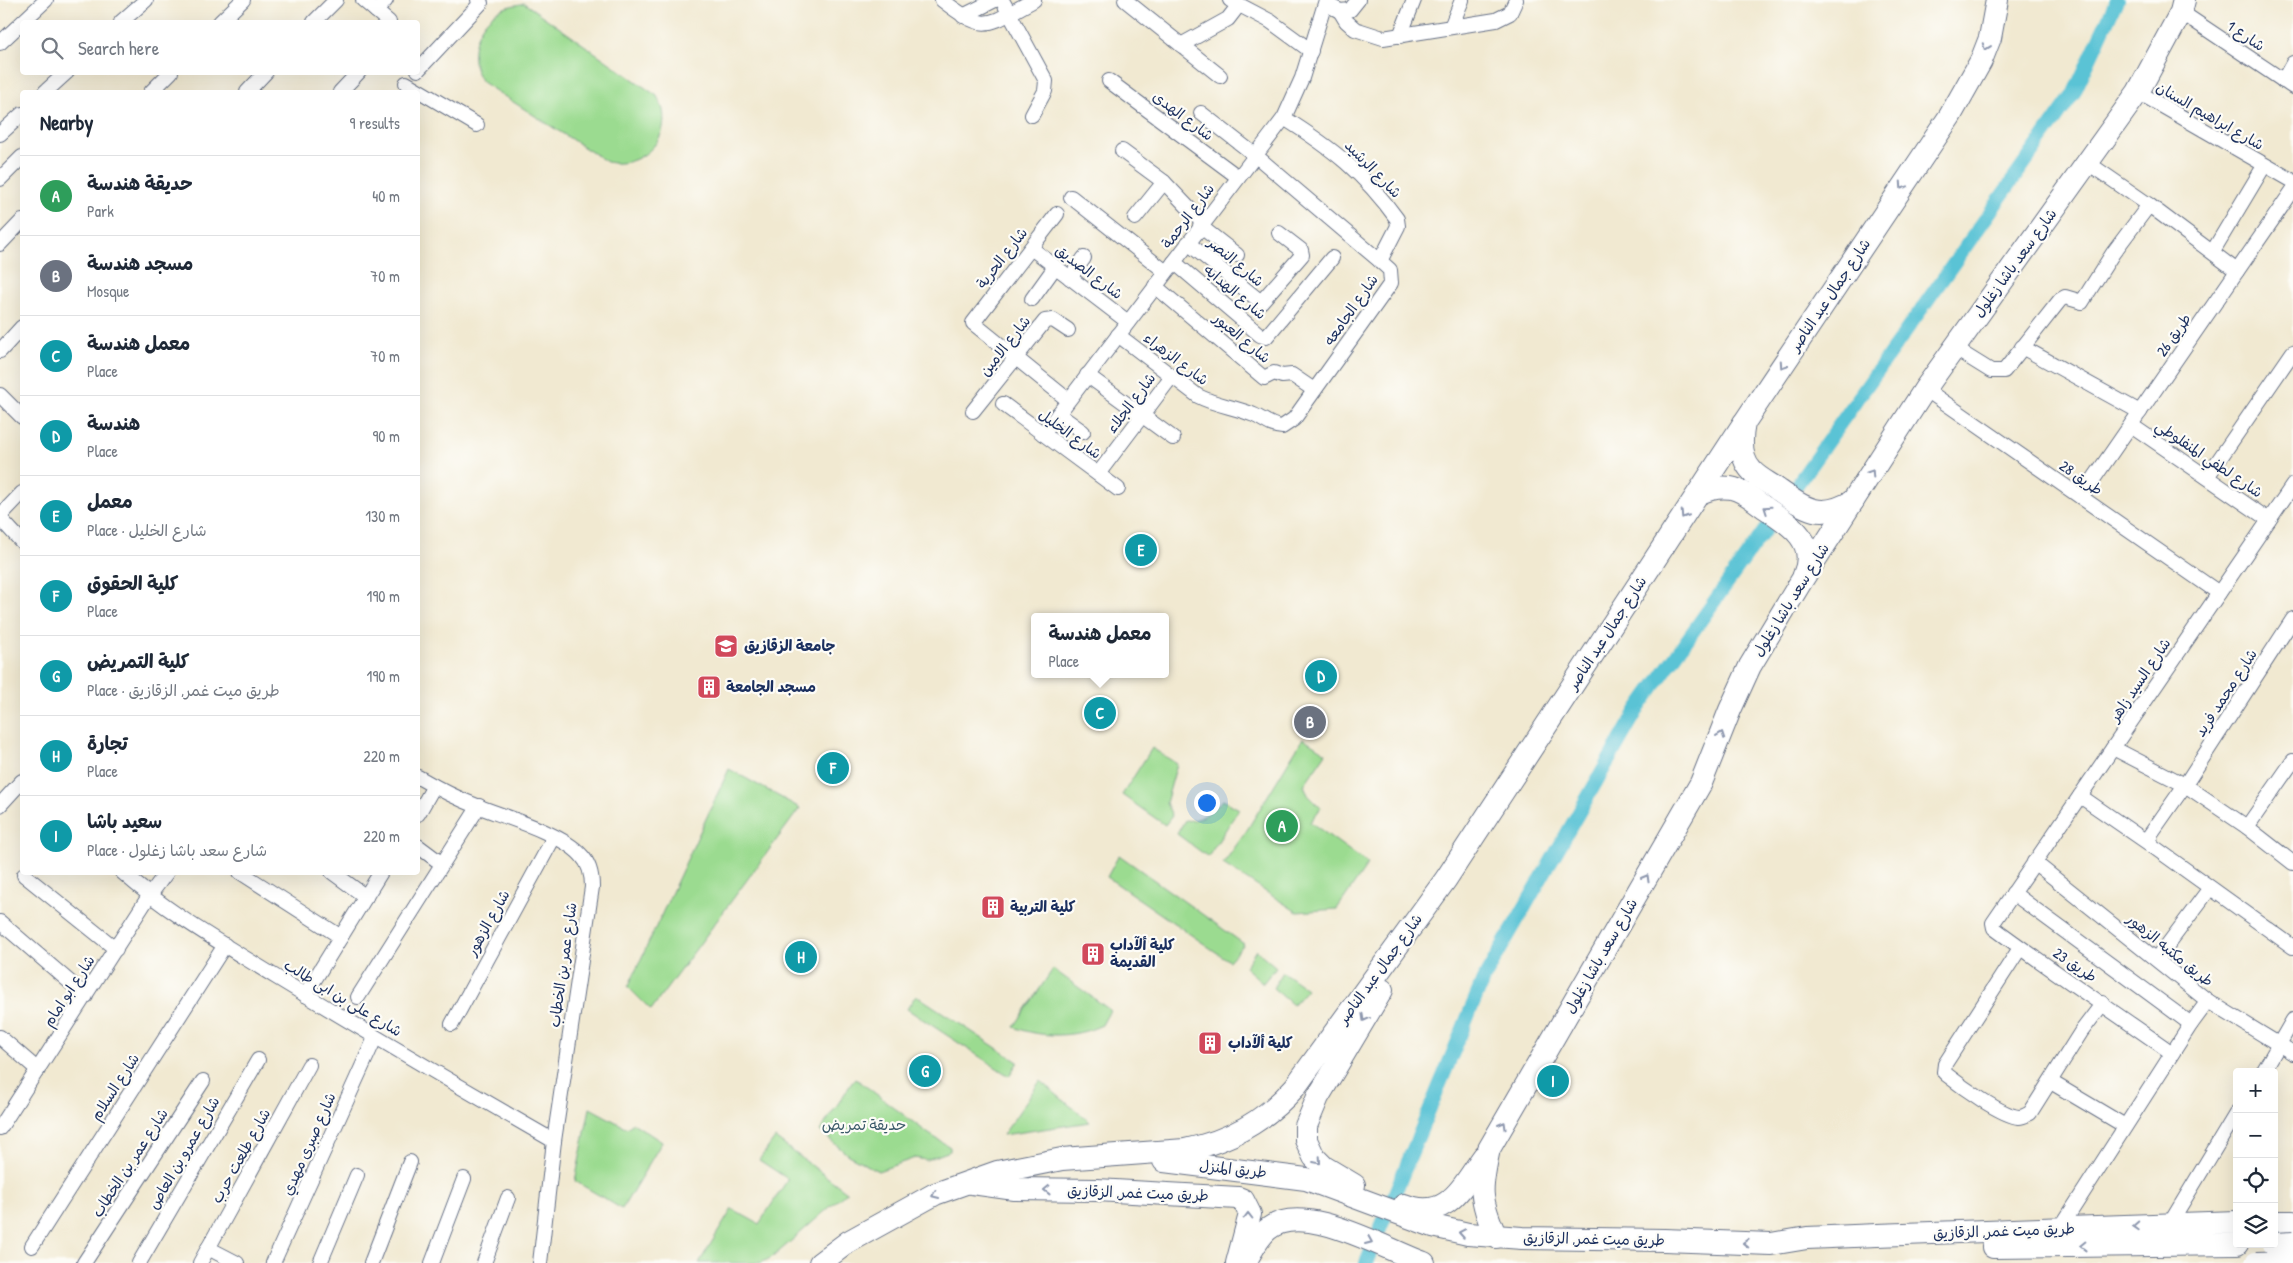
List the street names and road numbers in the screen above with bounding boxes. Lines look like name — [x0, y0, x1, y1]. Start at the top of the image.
street label: شارع 1 — [2223, 15, 2269, 56]
street label: شارع ابراهيم السنان — [2152, 76, 2268, 157]
street label: شارع الهدى — [1148, 86, 1218, 145]
street label: شارع الرشيد — [1340, 135, 1406, 202]
street label: شارع الرحمة — [1156, 179, 1219, 253]
street label: شارع سعد باشا زغلول — [1968, 204, 2061, 321]
street label: شارع الحرية — [971, 223, 1032, 293]
street label: شارع النصر — [1202, 231, 1269, 291]
street label: شارع جمال عبد الناصر — [1783, 234, 1875, 356]
street label: شارع الصديق — [1051, 239, 1127, 304]
street label: شارع الهدايه — [1199, 259, 1271, 324]
street label: شارع الجامعه — [1318, 270, 1383, 350]
street label: شارع العبور — [1208, 307, 1275, 368]
street label: طريق 26 — [2151, 309, 2196, 360]
street label: شارع الامين — [974, 311, 1035, 380]
street label: شارع الزهراء — [1139, 327, 1213, 390]
street label: شارع الجلاء — [1101, 368, 1160, 437]
street label: شارع الخليل — [1034, 404, 1106, 464]
street label: شارع لطفي المنفلوطي — [2150, 415, 2267, 505]
street label: طريق 28 — [2055, 455, 2107, 500]
street label: شارع سعد باشا زغلول — [1747, 539, 1834, 660]
street label: شارع جمال عبد الناصر — [1561, 572, 1651, 695]
street label: شارع السيد زاهر — [2103, 634, 2175, 727]
street label: شارع محمد فريد — [2189, 645, 2262, 741]
street label: شارع الزهور — [460, 886, 514, 961]
street label: شارع سعد باشا زغلول — [1559, 894, 1642, 1017]
street label: شارع عمر بن الخطاب — [543, 901, 582, 1029]
street label: طريق مكتبه الزهور — [2122, 907, 2218, 991]
street label: شارع جمال عبد الناصر — [1332, 909, 1427, 1029]
street label: طريق 23 — [2049, 942, 2101, 987]
street label: شارع ابو امام — [38, 951, 100, 1031]
street label: شارع على بن ابى طالب — [280, 954, 406, 1041]
street label: شارع السلام — [85, 1049, 145, 1125]
street label: شارع صبرى مهدي — [276, 1089, 342, 1199]
street label: شارع عمرو بن العاص — [143, 1092, 224, 1213]
street label: شارع عمر بن الخطاب — [86, 1104, 173, 1221]
street label: شارع طلعت حرب — [206, 1105, 275, 1207]
street label: طريق المنزل — [1198, 1155, 1268, 1182]
street label: طريق ميت غمر, الزقازيق — [1067, 1180, 1209, 1205]
street label: طريق ميت غمر, الزقازيق — [1933, 1218, 2075, 1243]
street label: طريق ميت غمر, الزقازيق — [1523, 1227, 1665, 1250]

